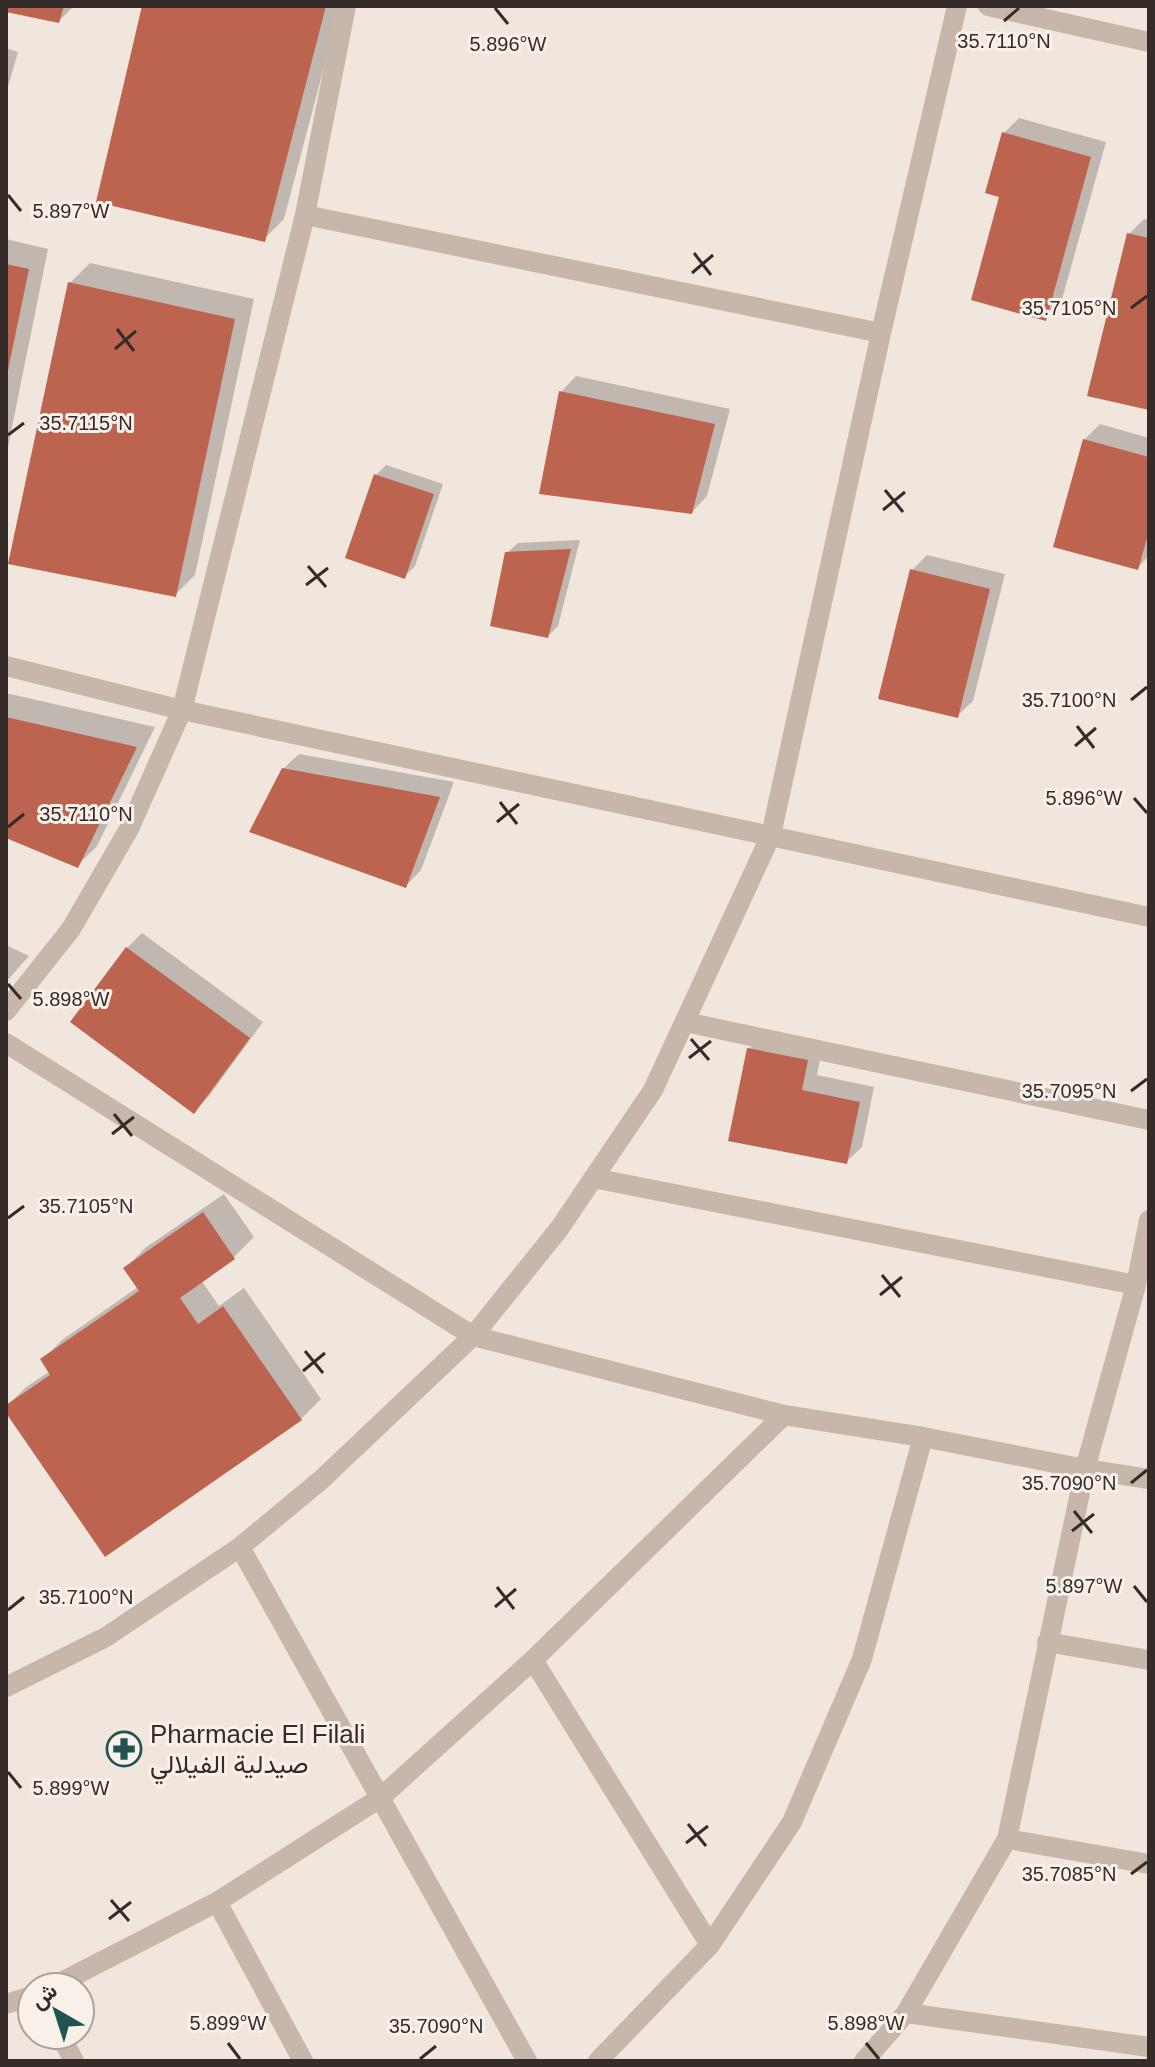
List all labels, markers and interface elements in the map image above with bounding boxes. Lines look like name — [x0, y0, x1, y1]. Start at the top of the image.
text: 35.7110°N — [957, 30, 1051, 52]
text: 5.896°W — [470, 33, 547, 55]
text: 5.897°W — [33, 200, 110, 222]
text: 35.7105°N — [1022, 297, 1116, 319]
text: 35.7115°N — [39, 412, 133, 434]
text: 35.7100°N — [1022, 689, 1116, 711]
text: 5.896°W — [1046, 787, 1123, 809]
text: 35.7110°N — [39, 803, 133, 825]
text: 5.898°W — [33, 988, 110, 1010]
text: 35.7095°N — [1022, 1080, 1116, 1102]
text: 35.7105°N — [39, 1195, 133, 1217]
text: 35.7090°N — [1022, 1472, 1116, 1494]
text: 5.897°W — [1046, 1575, 1123, 1597]
text: 35.7100°N — [39, 1586, 133, 1608]
place label: Pharmacie El Filali صيدلية الفيلالي — [150, 1719, 365, 1785]
pharmacy icon: Pharmacie El Filali صيدلية الفيلالي — [105, 1730, 143, 1768]
text: 5.899°W — [33, 1777, 110, 1799]
text: 35.7085°N — [1022, 1863, 1116, 1885]
north arrow — [16, 1971, 96, 2051]
text: ش — [26, 1978, 62, 2015]
text: 5.899°W — [190, 2012, 267, 2034]
text: 5.898°W — [828, 2012, 905, 2034]
text: 35.7090°N — [389, 2015, 483, 2037]

